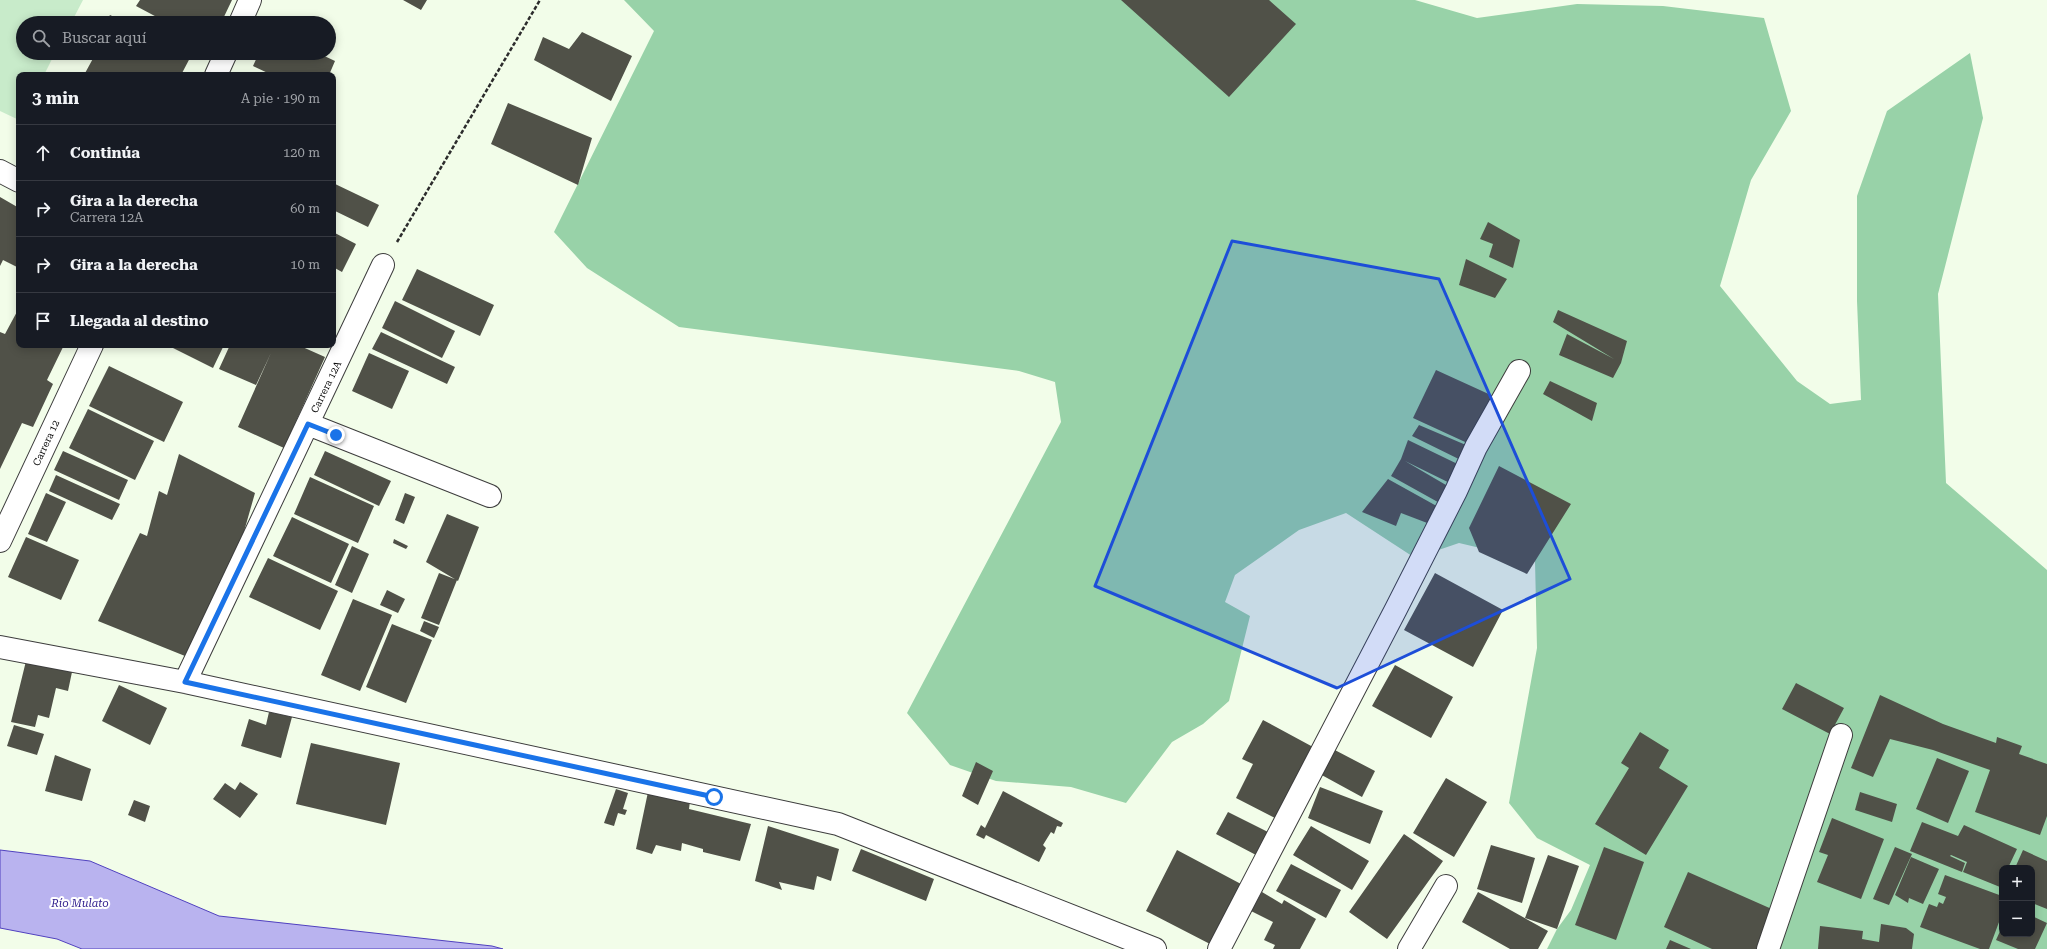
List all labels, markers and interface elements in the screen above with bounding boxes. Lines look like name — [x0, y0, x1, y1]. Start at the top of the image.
search box — [16, 16, 336, 60]
icon: search — [30, 27, 52, 49]
text: Buscar aquí — [62, 29, 146, 47]
text: 3 min — [32, 88, 79, 108]
text: A pie · 190 m — [241, 91, 320, 106]
icon: ahead — [32, 142, 54, 164]
text: Continúa — [70, 144, 140, 162]
text: 120 m — [283, 145, 320, 160]
text: Gira a la derecha — [70, 192, 198, 210]
icon: right — [32, 198, 54, 220]
text: 60 m — [290, 201, 320, 216]
text: Carrera 12A — [70, 210, 143, 225]
icon: right — [32, 254, 54, 276]
text: Gira a la derecha — [70, 256, 198, 274]
text: 10 m — [290, 257, 320, 272]
icon: arrive — [32, 310, 54, 332]
text: Llegada al destino — [70, 312, 209, 330]
street label: Carrera 12A — [309, 359, 343, 415]
street label: Carrera 12 — [31, 418, 62, 468]
route end — [327, 426, 345, 444]
route start — [705, 788, 723, 806]
map controls — [1999, 865, 2035, 937]
button: + — [1999, 865, 2035, 901]
water label: Río Mulato — [50, 897, 109, 910]
button: − — [1999, 901, 2035, 937]

